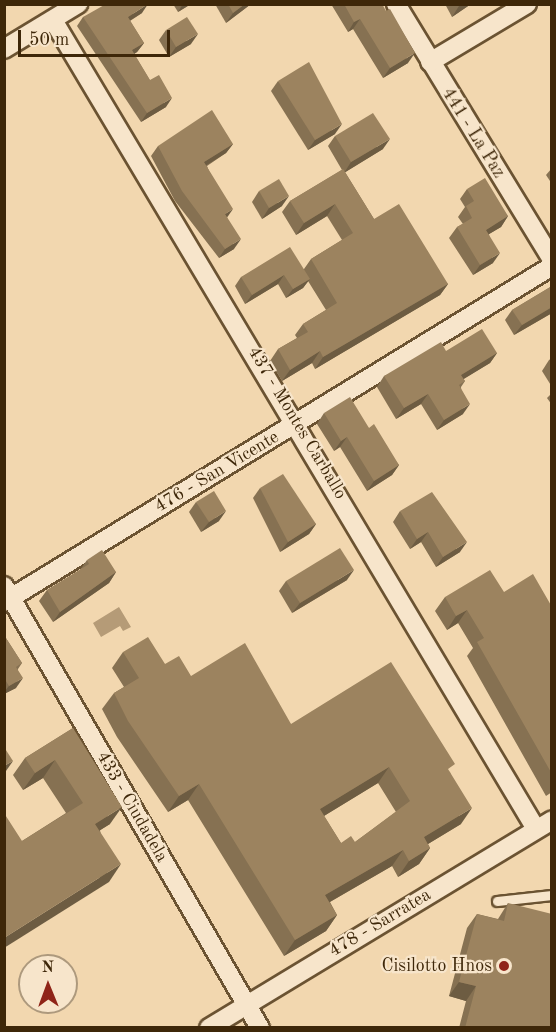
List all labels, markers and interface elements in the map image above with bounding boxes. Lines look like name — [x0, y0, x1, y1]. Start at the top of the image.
scale bar — [21, 18, 172, 56]
text: 50 m — [29, 31, 69, 49]
street label: 441 - La Paz — [437, 84, 509, 182]
street label: 437 - Montes Carballo — [243, 343, 351, 503]
street label: 476 - San Vicente — [151, 426, 283, 518]
street label: 433 - Ciudadela — [92, 748, 172, 866]
street label: 478 - Sarratea — [325, 884, 435, 962]
north arrow — [18, 954, 78, 1014]
place label: Cisilotto Hnos — [381, 955, 492, 977]
marker: Cisilotto Hnos — [497, 959, 511, 973]
text: N — [41, 960, 54, 976]

